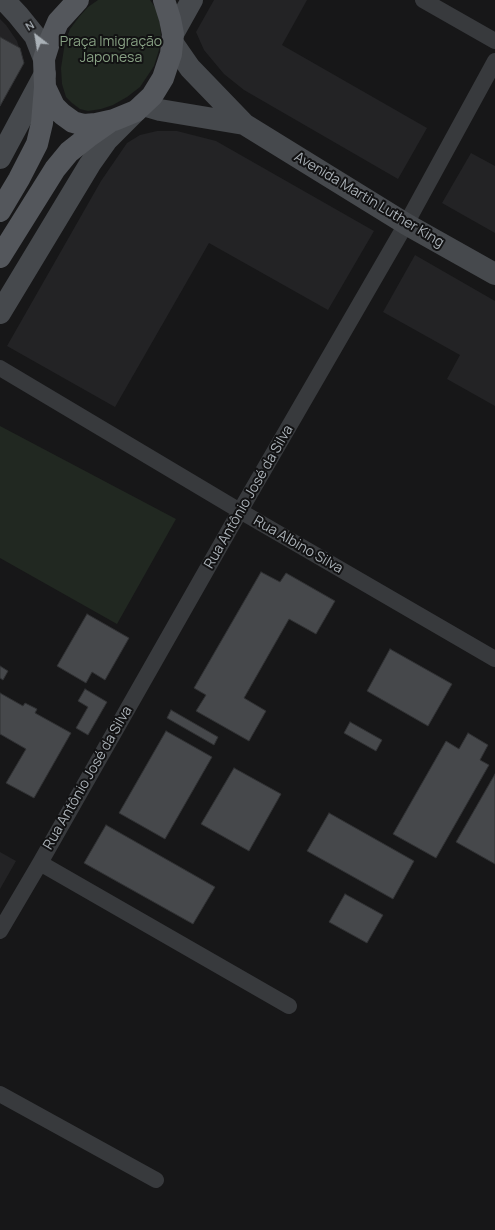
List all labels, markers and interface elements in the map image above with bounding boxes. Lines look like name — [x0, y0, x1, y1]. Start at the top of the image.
north arrow — [16, 16, 56, 56]
text: N — [22, 17, 37, 34]
park label: Praça Imigração Japonesa — [60, 34, 162, 66]
street label: Avenida Martin Luther King — [291, 149, 447, 251]
street label: Rua Antônio José da Silva — [201, 422, 297, 572]
street label: Rua Albino Silva — [250, 513, 346, 577]
street label: Rua Antônio José da Silva — [40, 703, 136, 853]

